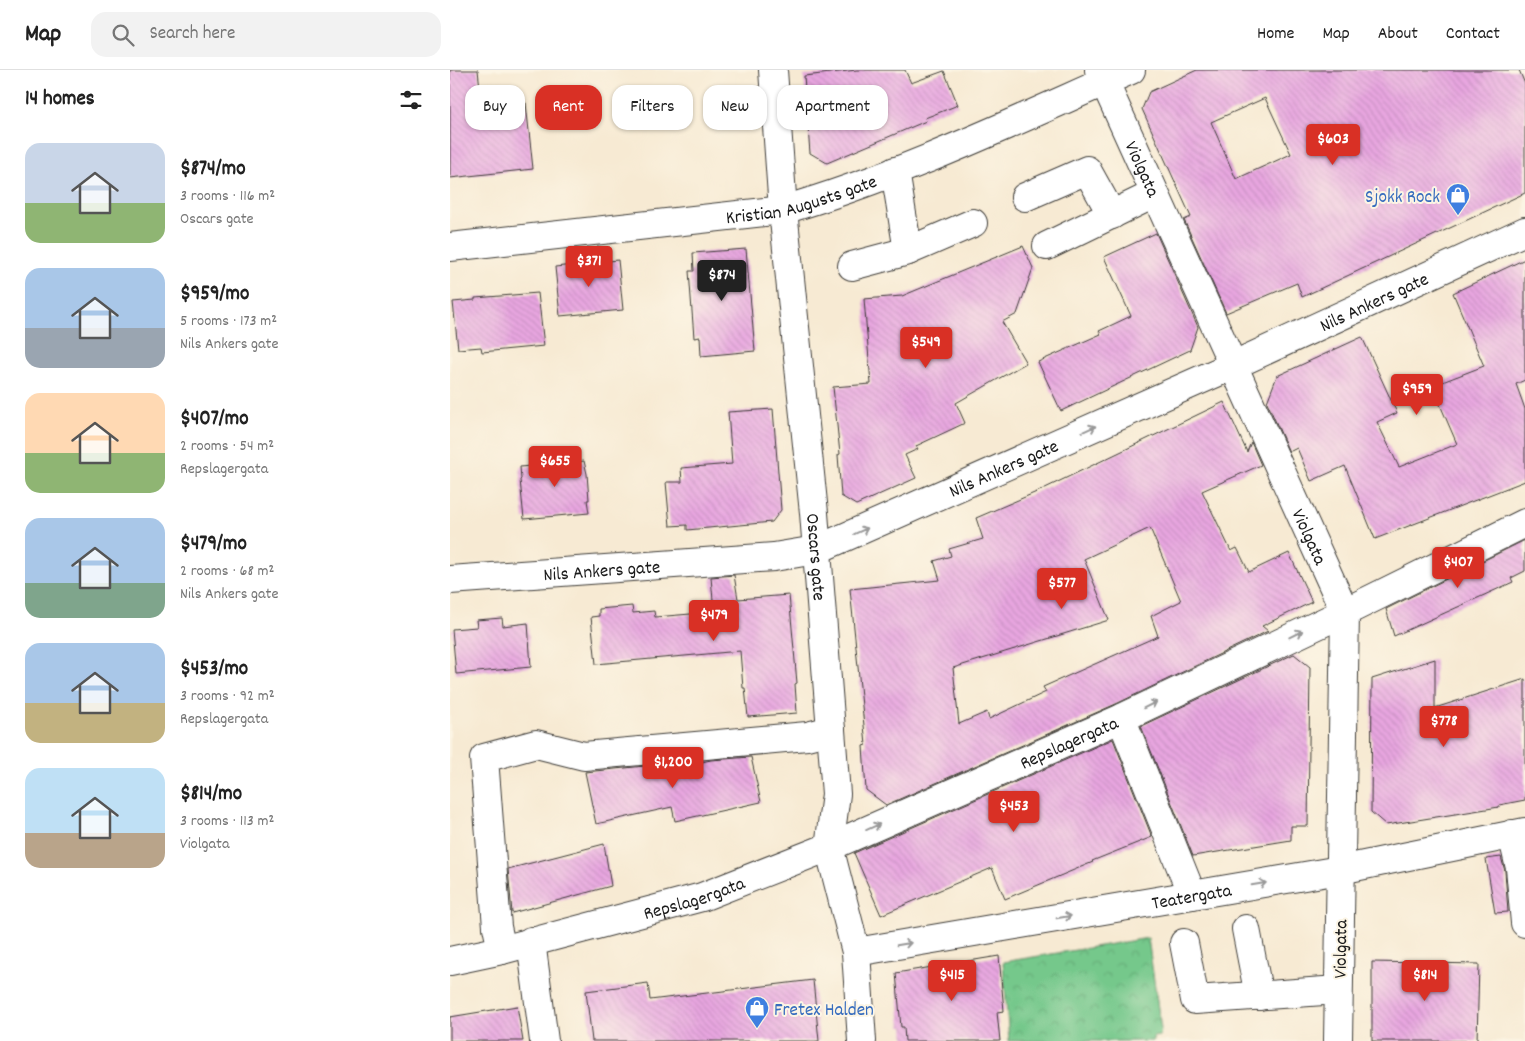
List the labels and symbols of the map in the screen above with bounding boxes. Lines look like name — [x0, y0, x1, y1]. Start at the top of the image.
pin: $603 — [1303, 124, 1363, 166]
street label: Violgata — [1116, 137, 1165, 203]
street label: Kristian Augusts gate — [725, 170, 881, 233]
shop icon: Sjokk Rock — [1445, 182, 1471, 216]
place label: Sjokk Rock — [1365, 185, 1440, 212]
pin: $371 — [559, 246, 619, 288]
pin: $874 — [692, 260, 752, 302]
street label: Nils Ankers gate — [1316, 267, 1434, 341]
pin: $549 — [896, 326, 956, 369]
pin: $959 — [1387, 374, 1447, 416]
one-way arrow — [1081, 424, 1096, 434]
street label: Nils Ankers gate — [945, 434, 1064, 506]
pin: $655 — [525, 446, 585, 488]
street label: Violgata — [1283, 505, 1332, 571]
street label: Oscars gate — [797, 513, 831, 602]
one-way arrow — [853, 525, 868, 535]
pin: $407 — [1428, 546, 1488, 589]
street label: Nils Ankers gate — [542, 555, 661, 590]
pin: $577 — [1032, 568, 1092, 610]
pin: $479 — [684, 600, 744, 642]
one-way arrow — [1288, 629, 1303, 639]
one-way arrow — [1142, 700, 1157, 709]
pin: $778 — [1414, 706, 1474, 748]
street label: Repslagergata — [1016, 711, 1124, 778]
pin: $1,200 — [632, 746, 714, 789]
pin: $453 — [984, 790, 1044, 833]
one-way arrow — [865, 822, 880, 832]
street label: Repslagergata — [641, 871, 750, 929]
street label: Teatergata — [1150, 878, 1235, 919]
one-way arrow — [1250, 879, 1266, 889]
one-way arrow — [1055, 911, 1071, 921]
street label: Violgata — [1328, 918, 1357, 979]
one-way arrow — [895, 938, 911, 948]
pin: $415 — [922, 960, 982, 1002]
pin: $814 — [1395, 960, 1455, 1002]
shop icon: Fretex Halden — [744, 995, 770, 1029]
place label: Fretex Halden — [774, 998, 874, 1025]

